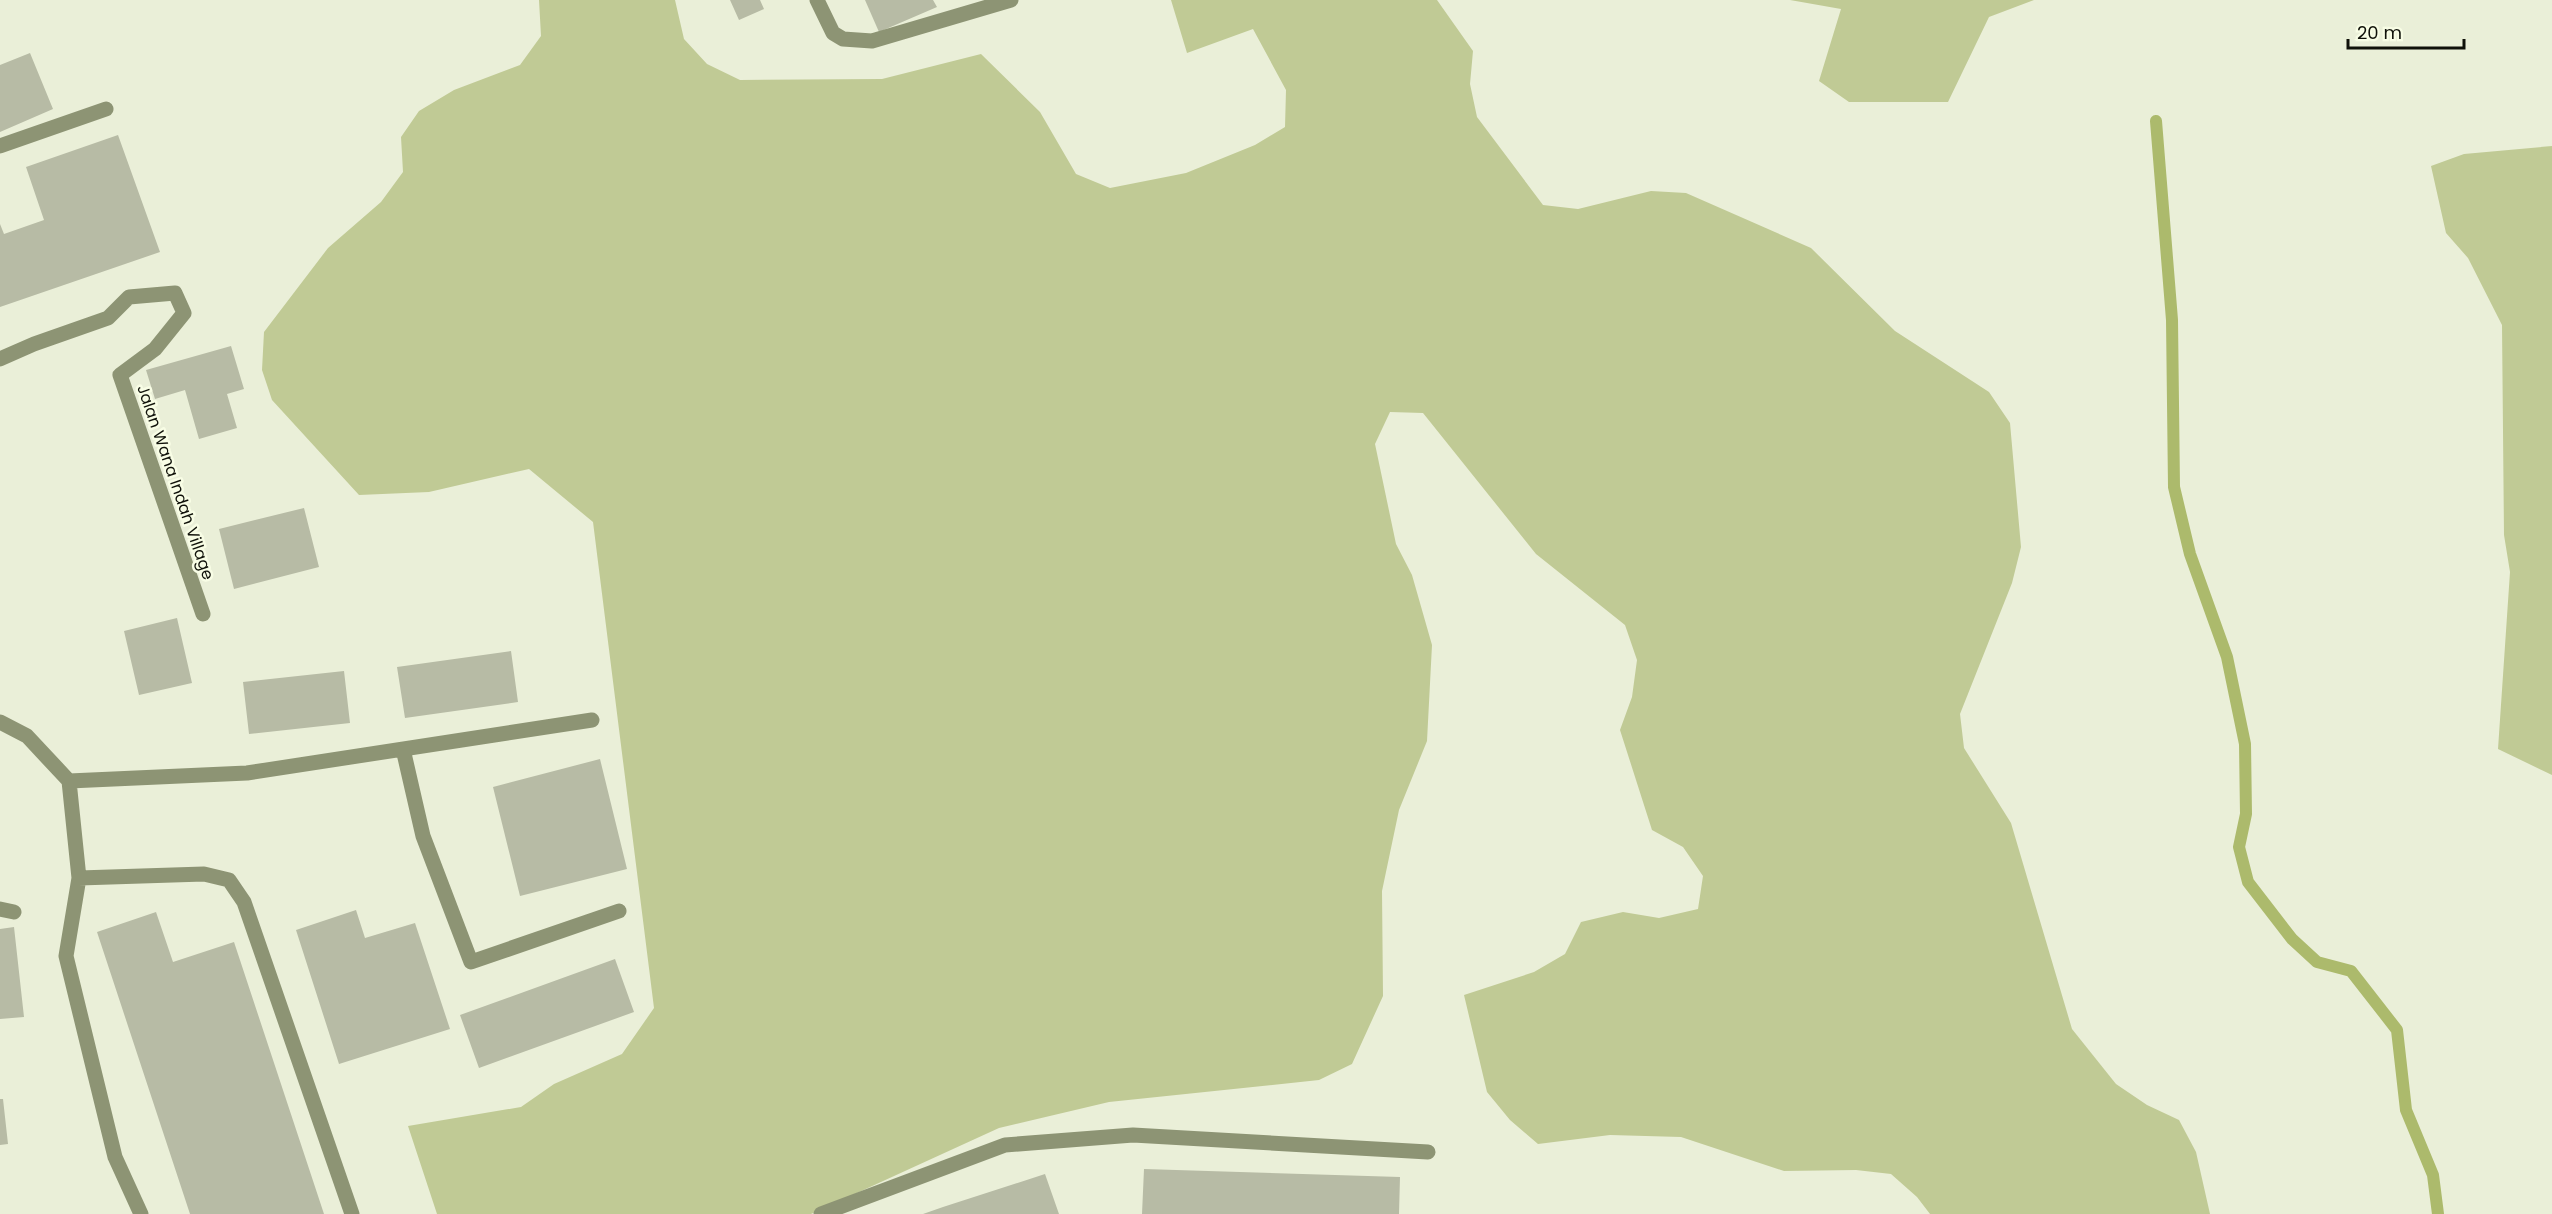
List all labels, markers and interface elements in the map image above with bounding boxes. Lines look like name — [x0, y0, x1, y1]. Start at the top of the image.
scale bar — [2348, 12, 2464, 50]
text: 20 m — [2357, 20, 2402, 45]
street label: Jalan Wana Indah Village — [131, 382, 220, 583]

